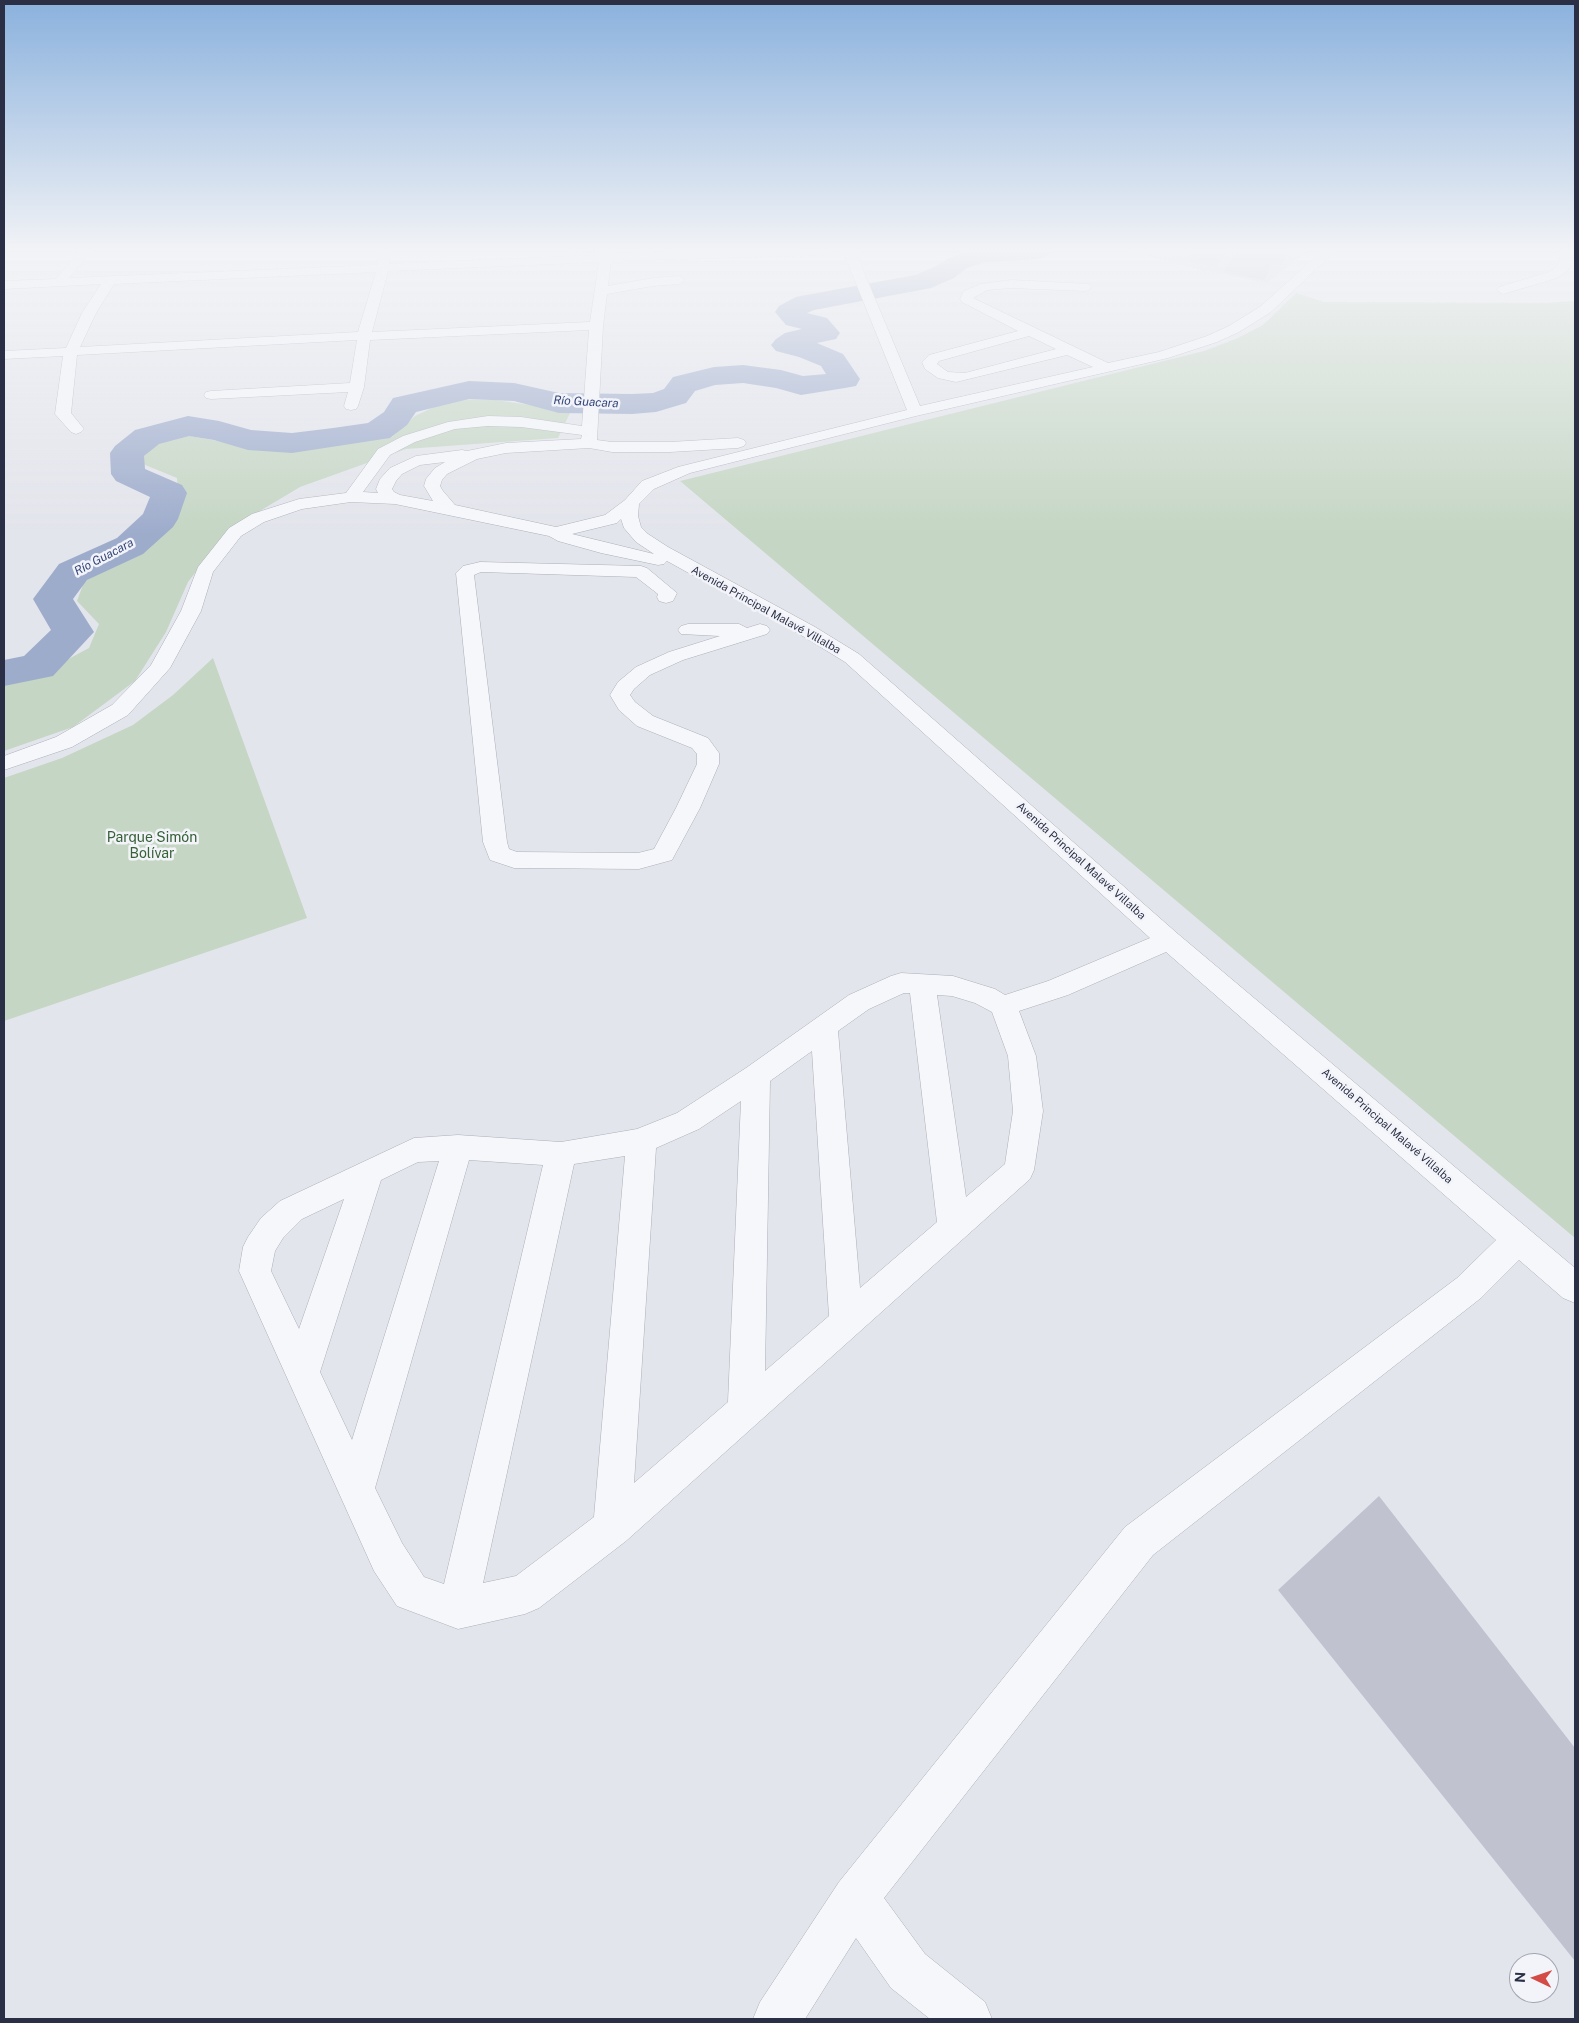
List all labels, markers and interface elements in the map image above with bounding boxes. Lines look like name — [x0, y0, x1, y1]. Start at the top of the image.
water label: Río Guacara — [553, 393, 619, 411]
water label: Río Guacara — [72, 535, 136, 579]
street label: Avenida Principal Malavé Villalba — [689, 563, 843, 657]
street label: Avenida Principal Malavé Villalba — [1014, 800, 1148, 922]
park label: Parque Simón Bolívar — [107, 830, 197, 862]
street label: Avenida Principal Malavé Villalba — [1319, 1066, 1455, 1186]
north arrow — [1509, 1953, 1559, 2003]
text: N — [1512, 1971, 1528, 1983]

